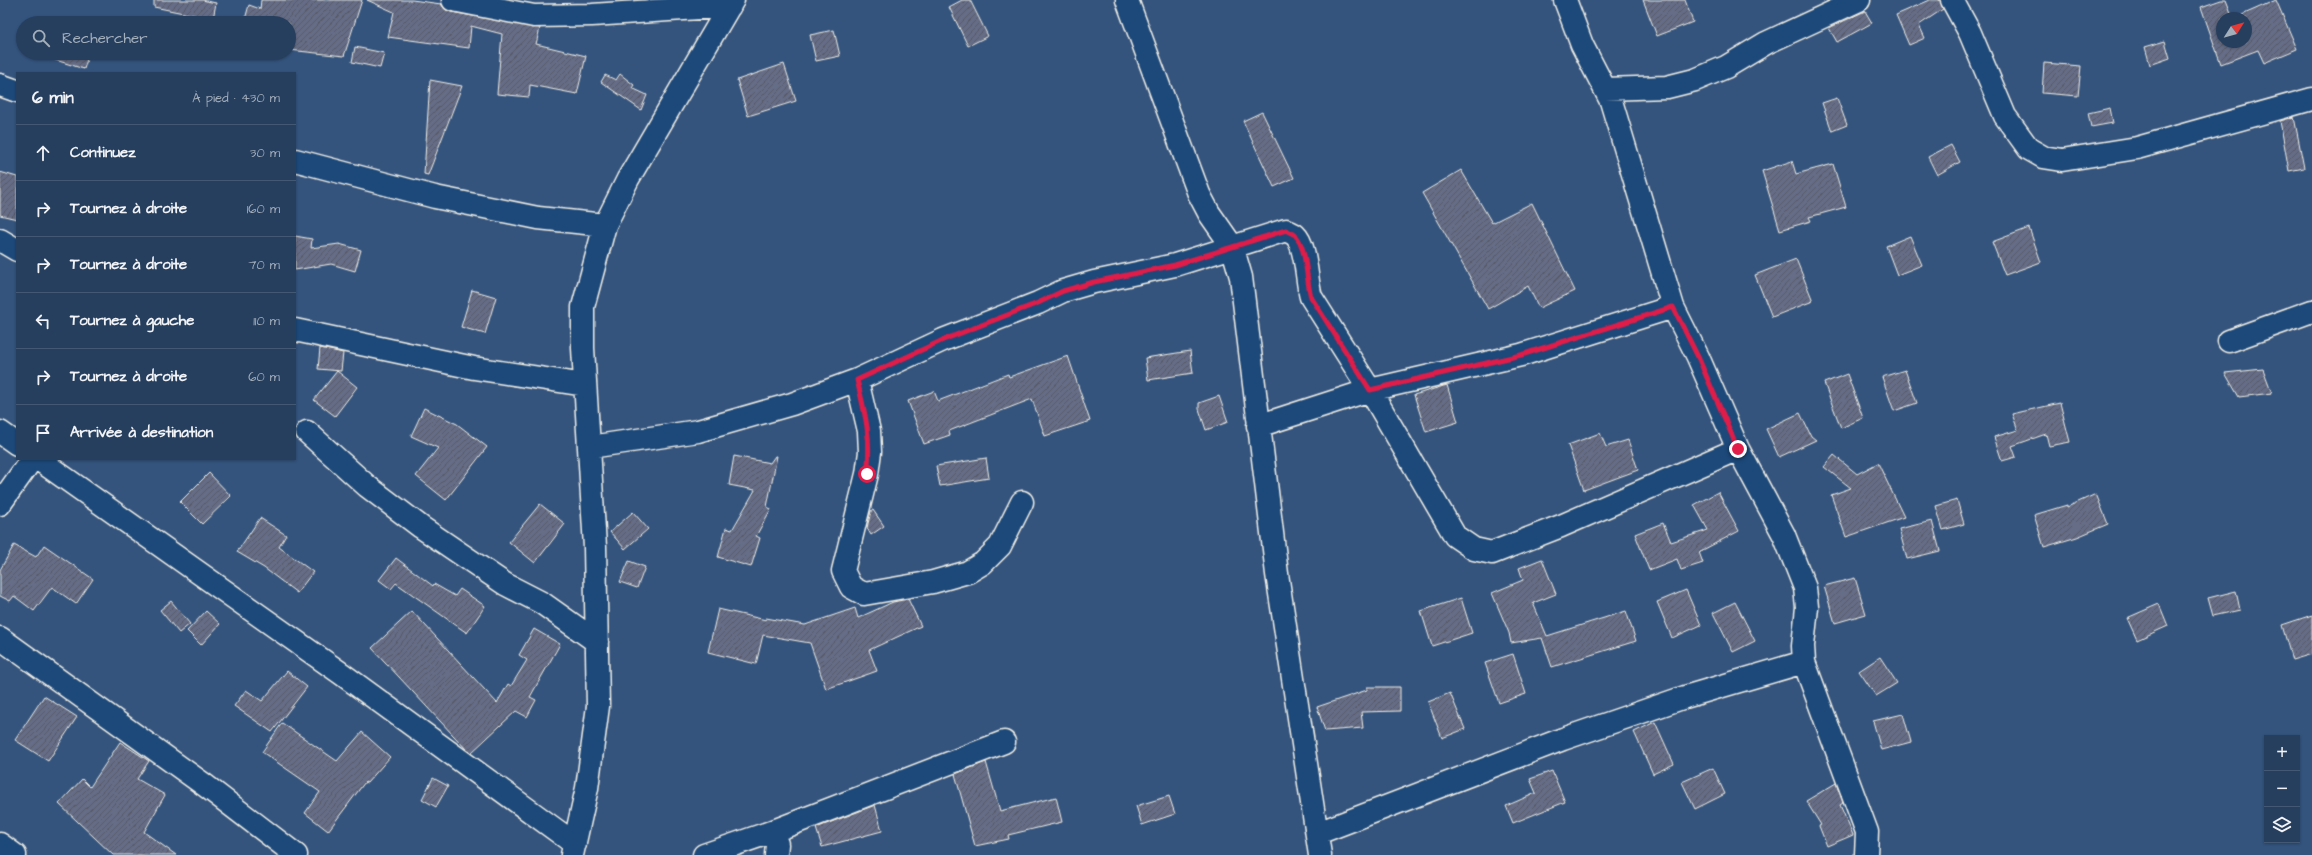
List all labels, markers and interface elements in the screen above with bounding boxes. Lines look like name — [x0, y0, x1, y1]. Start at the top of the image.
north arrow — [2216, 12, 2252, 48]
search box — [16, 16, 296, 60]
icon: search — [30, 27, 52, 49]
text: Rechercher — [62, 28, 147, 49]
text: 6 min — [32, 86, 74, 110]
text: À pied · 430 m — [192, 89, 280, 107]
icon: ahead — [32, 142, 54, 164]
text: Continuez — [70, 142, 136, 163]
text: 30 m — [250, 144, 280, 162]
icon: right — [32, 198, 54, 220]
text: Tournez à droite — [70, 198, 187, 219]
text: 160 m — [247, 200, 280, 218]
icon: right — [32, 254, 54, 276]
text: Tournez à droite — [70, 254, 187, 275]
text: 70 m — [248, 256, 280, 274]
icon: left — [32, 310, 54, 332]
text: Tournez à gauche — [70, 310, 194, 331]
text: 110 m — [253, 312, 280, 330]
icon: right — [32, 366, 54, 388]
text: Tournez à droite — [70, 366, 187, 387]
text: 60 m — [248, 368, 280, 386]
icon: arrive — [32, 422, 54, 444]
text: Arrivée à destination — [70, 422, 213, 443]
route end — [1729, 440, 1747, 458]
route start — [858, 465, 876, 483]
map controls — [2264, 735, 2300, 843]
button: + — [2264, 735, 2300, 771]
button: − — [2264, 771, 2300, 807]
button: layers — [2264, 807, 2300, 843]

